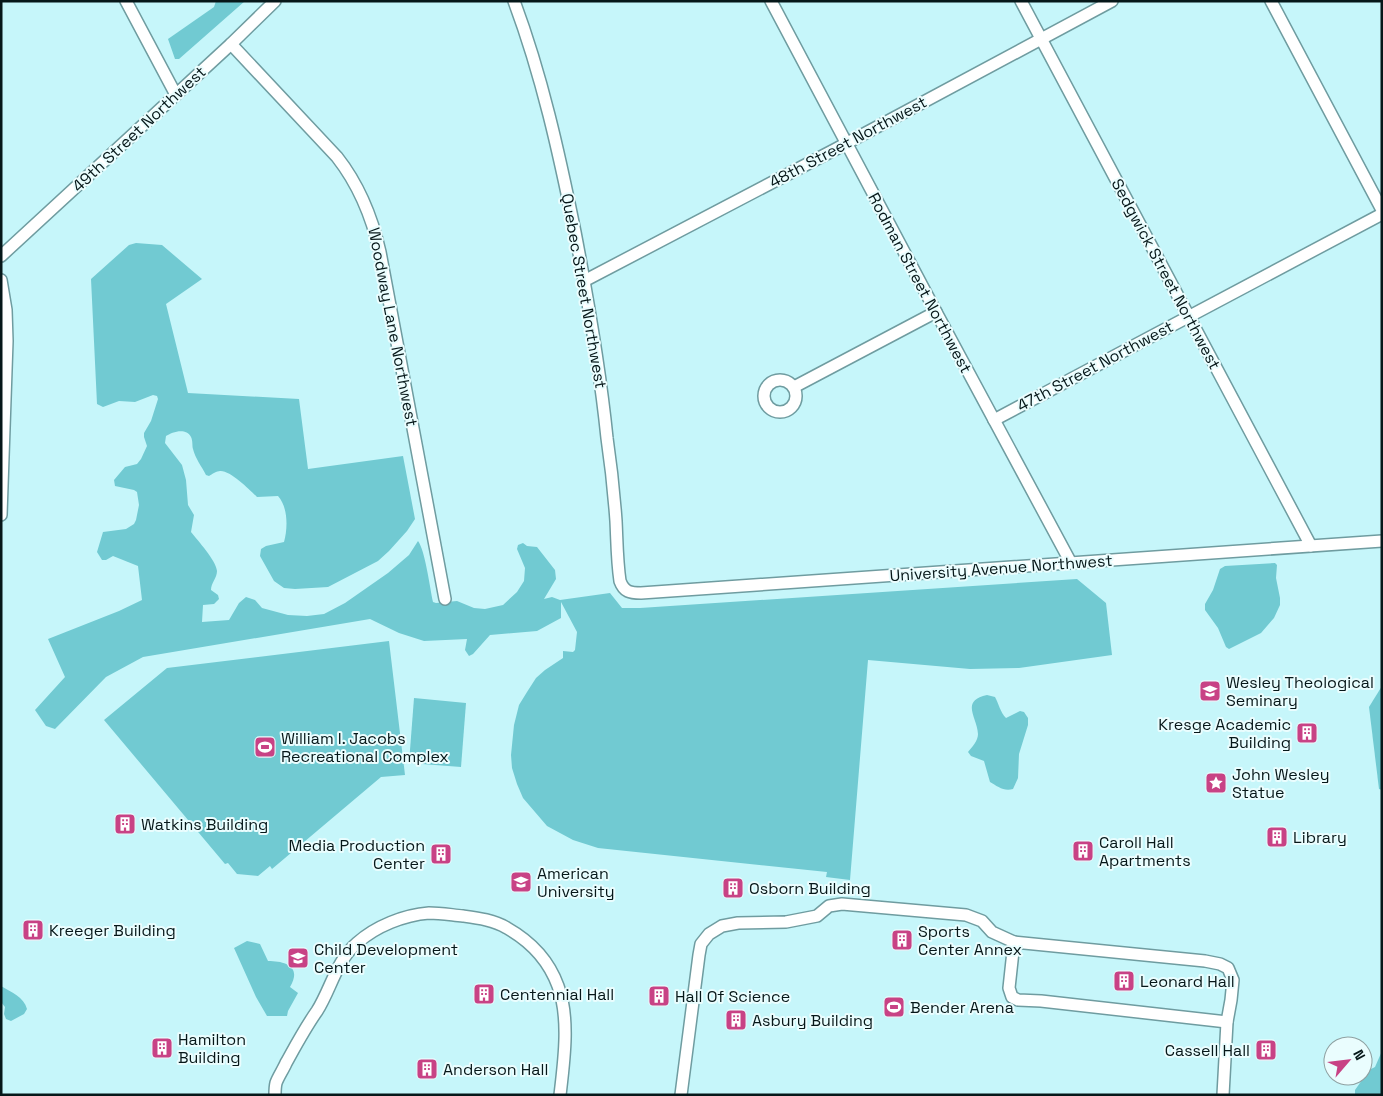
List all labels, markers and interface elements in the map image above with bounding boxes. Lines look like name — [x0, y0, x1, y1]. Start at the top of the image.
street label: 49th Street Northwest — [68, 61, 210, 197]
street label: 48th Street Northwest — [766, 92, 930, 192]
street label: Sedgwick Street Northwest — [1107, 175, 1225, 373]
street label: Rodman Street Northwest — [863, 189, 977, 377]
street label: Quebec Street Northwest — [556, 192, 612, 390]
street label: Woodway Lane Northwest — [363, 226, 423, 428]
street label: 47th Street Northwest — [1013, 316, 1177, 416]
street label: University Avenue Northwest — [889, 550, 1113, 586]
place label: Wesley Theological Seminary — [1226, 672, 1374, 711]
school or university icon: Wesley Theological Seminary — [1198, 679, 1222, 703]
place label: Kresge Academic Building — [1158, 714, 1291, 753]
building icon: Kresge Academic Building — [1295, 721, 1319, 745]
place label: William I. Jacobs Recreational Complex — [281, 728, 449, 767]
sports icon: William I. Jacobs Recreational Complex — [253, 735, 277, 759]
place label: John Wesley Statue — [1232, 764, 1329, 803]
place icon: John Wesley Statue — [1204, 771, 1228, 795]
building icon: Watkins Building — [113, 812, 137, 836]
place label: Watkins Building — [141, 814, 268, 835]
building icon: Library — [1265, 825, 1289, 849]
place label: Library — [1293, 827, 1347, 848]
place label: Caroll Hall Apartments — [1099, 832, 1191, 871]
place label: Media Production Center — [289, 835, 425, 874]
building icon: Caroll Hall Apartments — [1071, 839, 1095, 863]
building icon: Media Production Center — [429, 842, 453, 866]
place label: American University — [537, 863, 615, 902]
school or university icon: American University — [509, 870, 533, 894]
building icon: Osborn Building — [721, 876, 745, 900]
place label: Osborn Building — [749, 878, 871, 899]
building icon: Kreeger Building — [21, 918, 45, 942]
place label: Kreeger Building — [49, 920, 176, 941]
place label: Sports Center Annex — [918, 921, 1022, 960]
building icon: Sports Center Annex — [890, 928, 914, 952]
place label: Child Development Center — [314, 939, 458, 978]
school or university icon: Child Development Center — [286, 946, 310, 970]
building icon: Leonard Hall — [1112, 969, 1136, 993]
place label: Leonard Hall — [1140, 971, 1235, 992]
building icon: Centennial Hall — [472, 982, 496, 1006]
place label: Centennial Hall — [500, 984, 614, 1005]
building icon: Hall Of Science — [647, 984, 671, 1008]
place label: Hall Of Science — [675, 986, 790, 1007]
sports icon: Bender Arena — [882, 995, 906, 1019]
place label: Bender Arena — [910, 997, 1014, 1018]
building icon: Asbury Building — [724, 1008, 748, 1032]
place label: Asbury Building — [752, 1010, 873, 1031]
place label: Hamilton Building — [178, 1029, 246, 1068]
building icon: Hamilton Building — [150, 1036, 174, 1060]
north arrow — [1323, 1036, 1373, 1086]
building icon: Cassell Hall — [1254, 1038, 1278, 1062]
place label: Cassell Hall — [1165, 1040, 1250, 1061]
text: N — [1349, 1047, 1370, 1063]
building icon: Anderson Hall — [415, 1057, 439, 1081]
place label: Anderson Hall — [443, 1059, 548, 1080]

